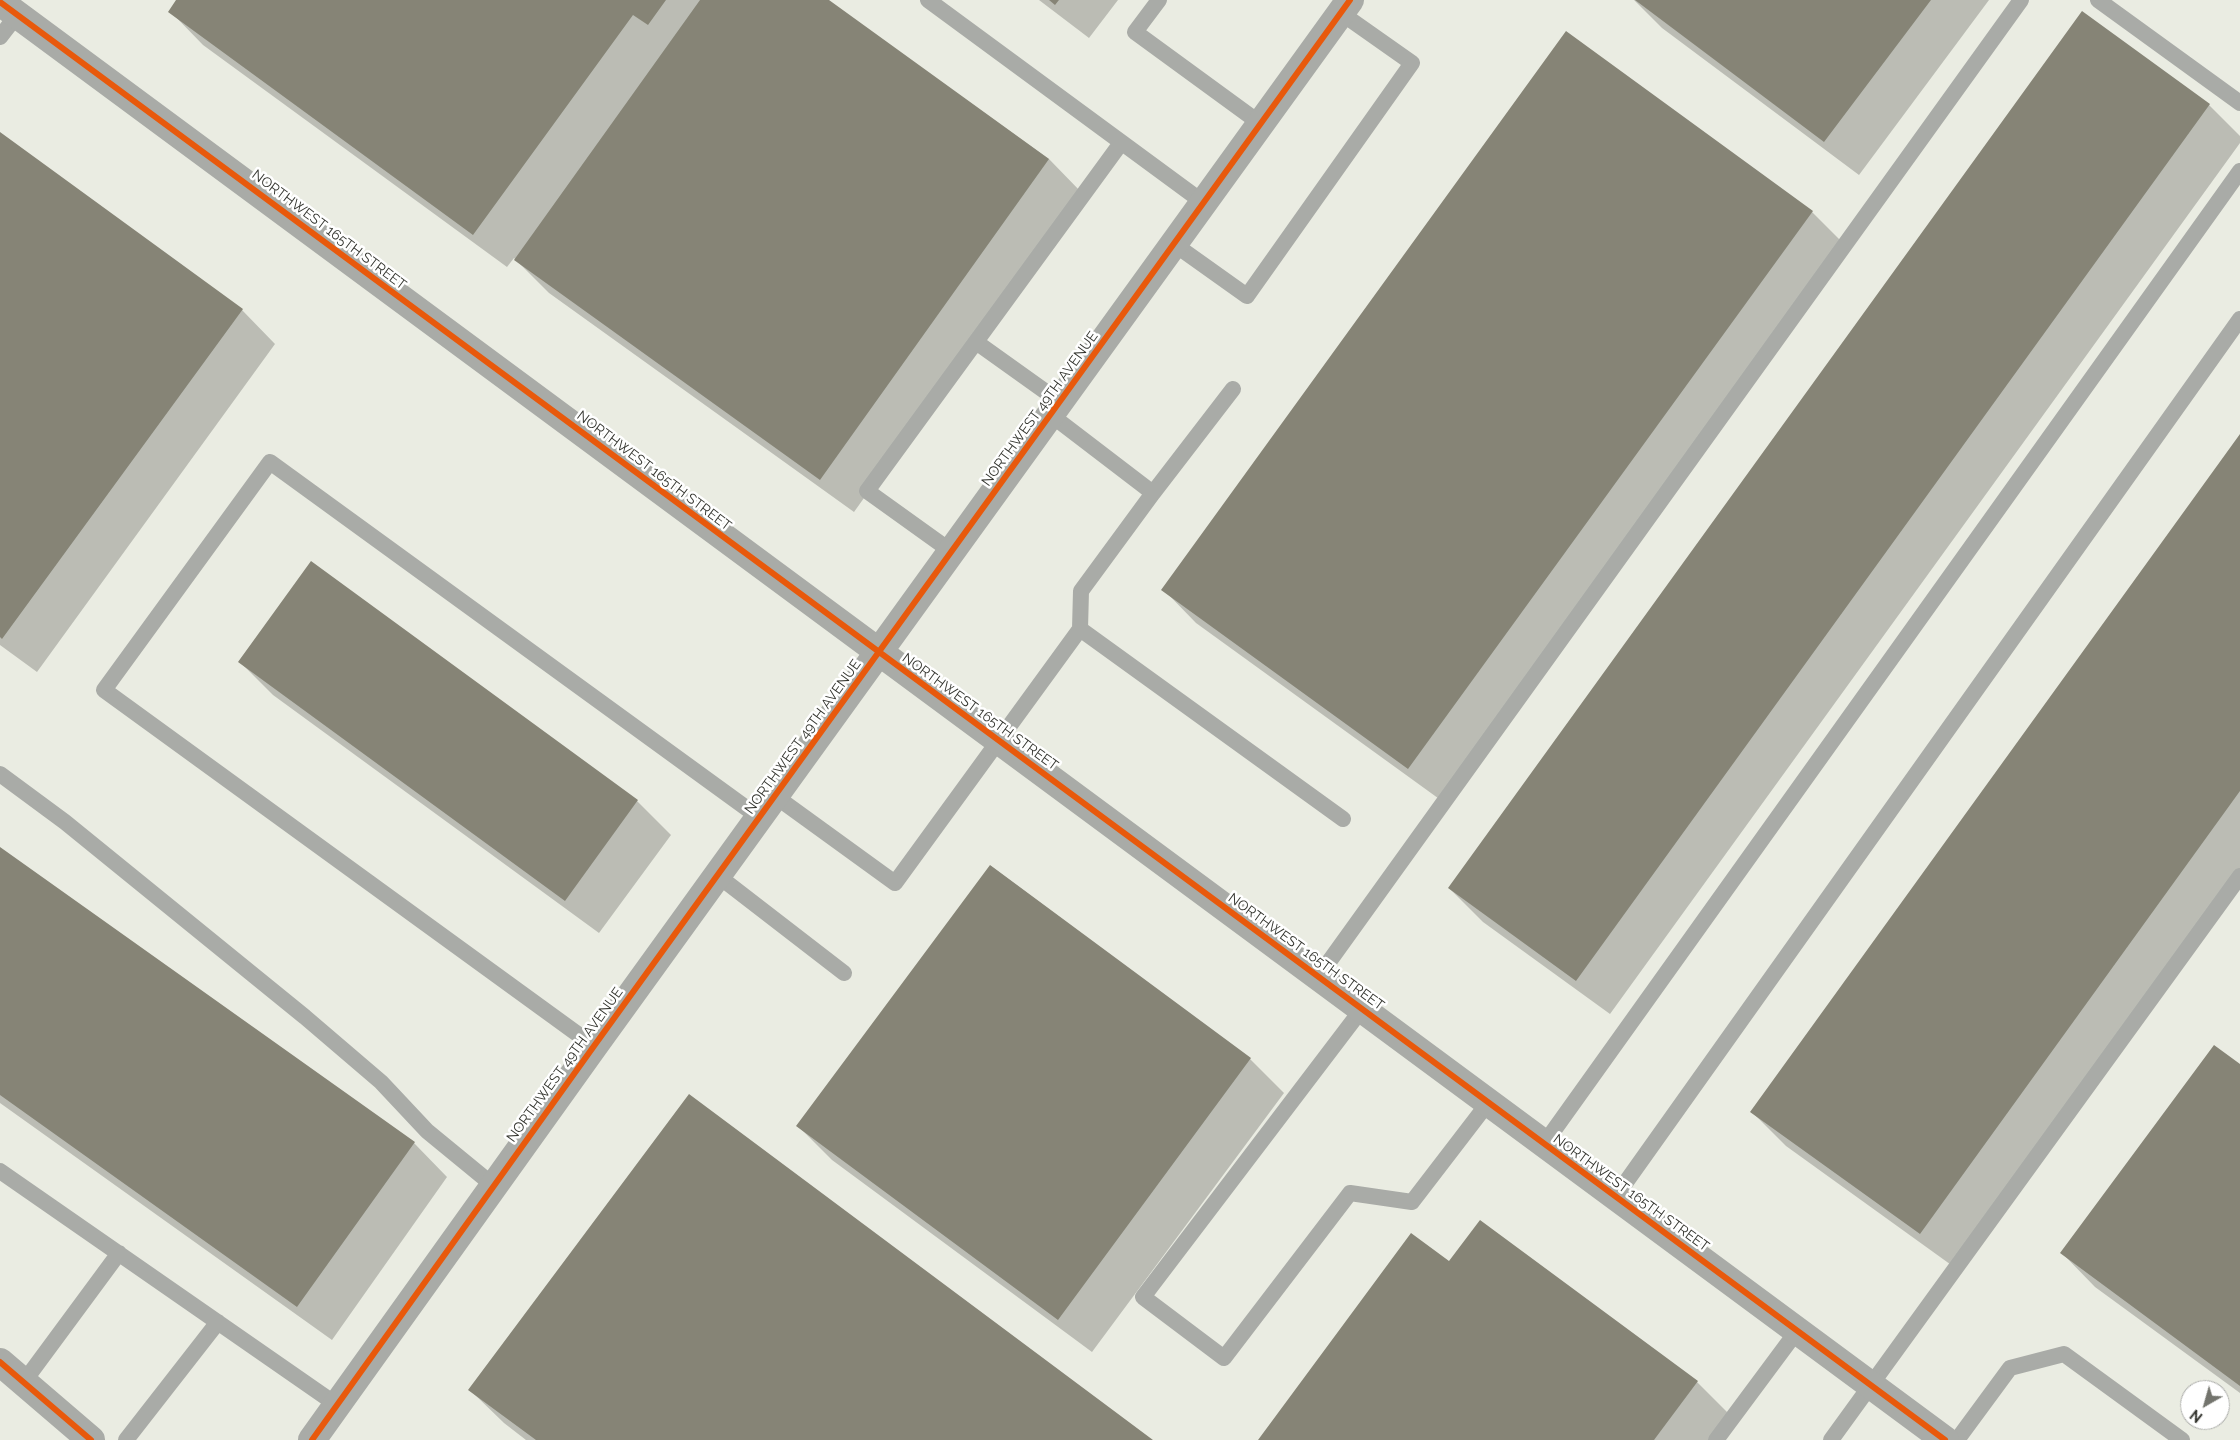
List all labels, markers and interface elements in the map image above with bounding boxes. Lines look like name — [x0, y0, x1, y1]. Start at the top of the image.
street label: NORTHWEST 165TH STREET — [249, 166, 409, 294]
street label: NORTHWEST 49TH AVENUE — [978, 329, 1102, 489]
street label: NORTHWEST 165TH STREET — [574, 407, 734, 535]
street label: NORTHWEST 165TH STREET — [899, 650, 1061, 774]
street label: NORTHWEST 49TH AVENUE — [741, 657, 865, 817]
street label: NORTHWEST 165TH STREET — [1225, 890, 1387, 1014]
street label: NORTHWEST 49TH AVENUE — [503, 985, 627, 1145]
street label: NORTHWEST 165TH STREET — [1550, 1131, 1712, 1255]
north arrow — [2180, 1380, 2230, 1430]
text: N — [2187, 1406, 2206, 1426]

